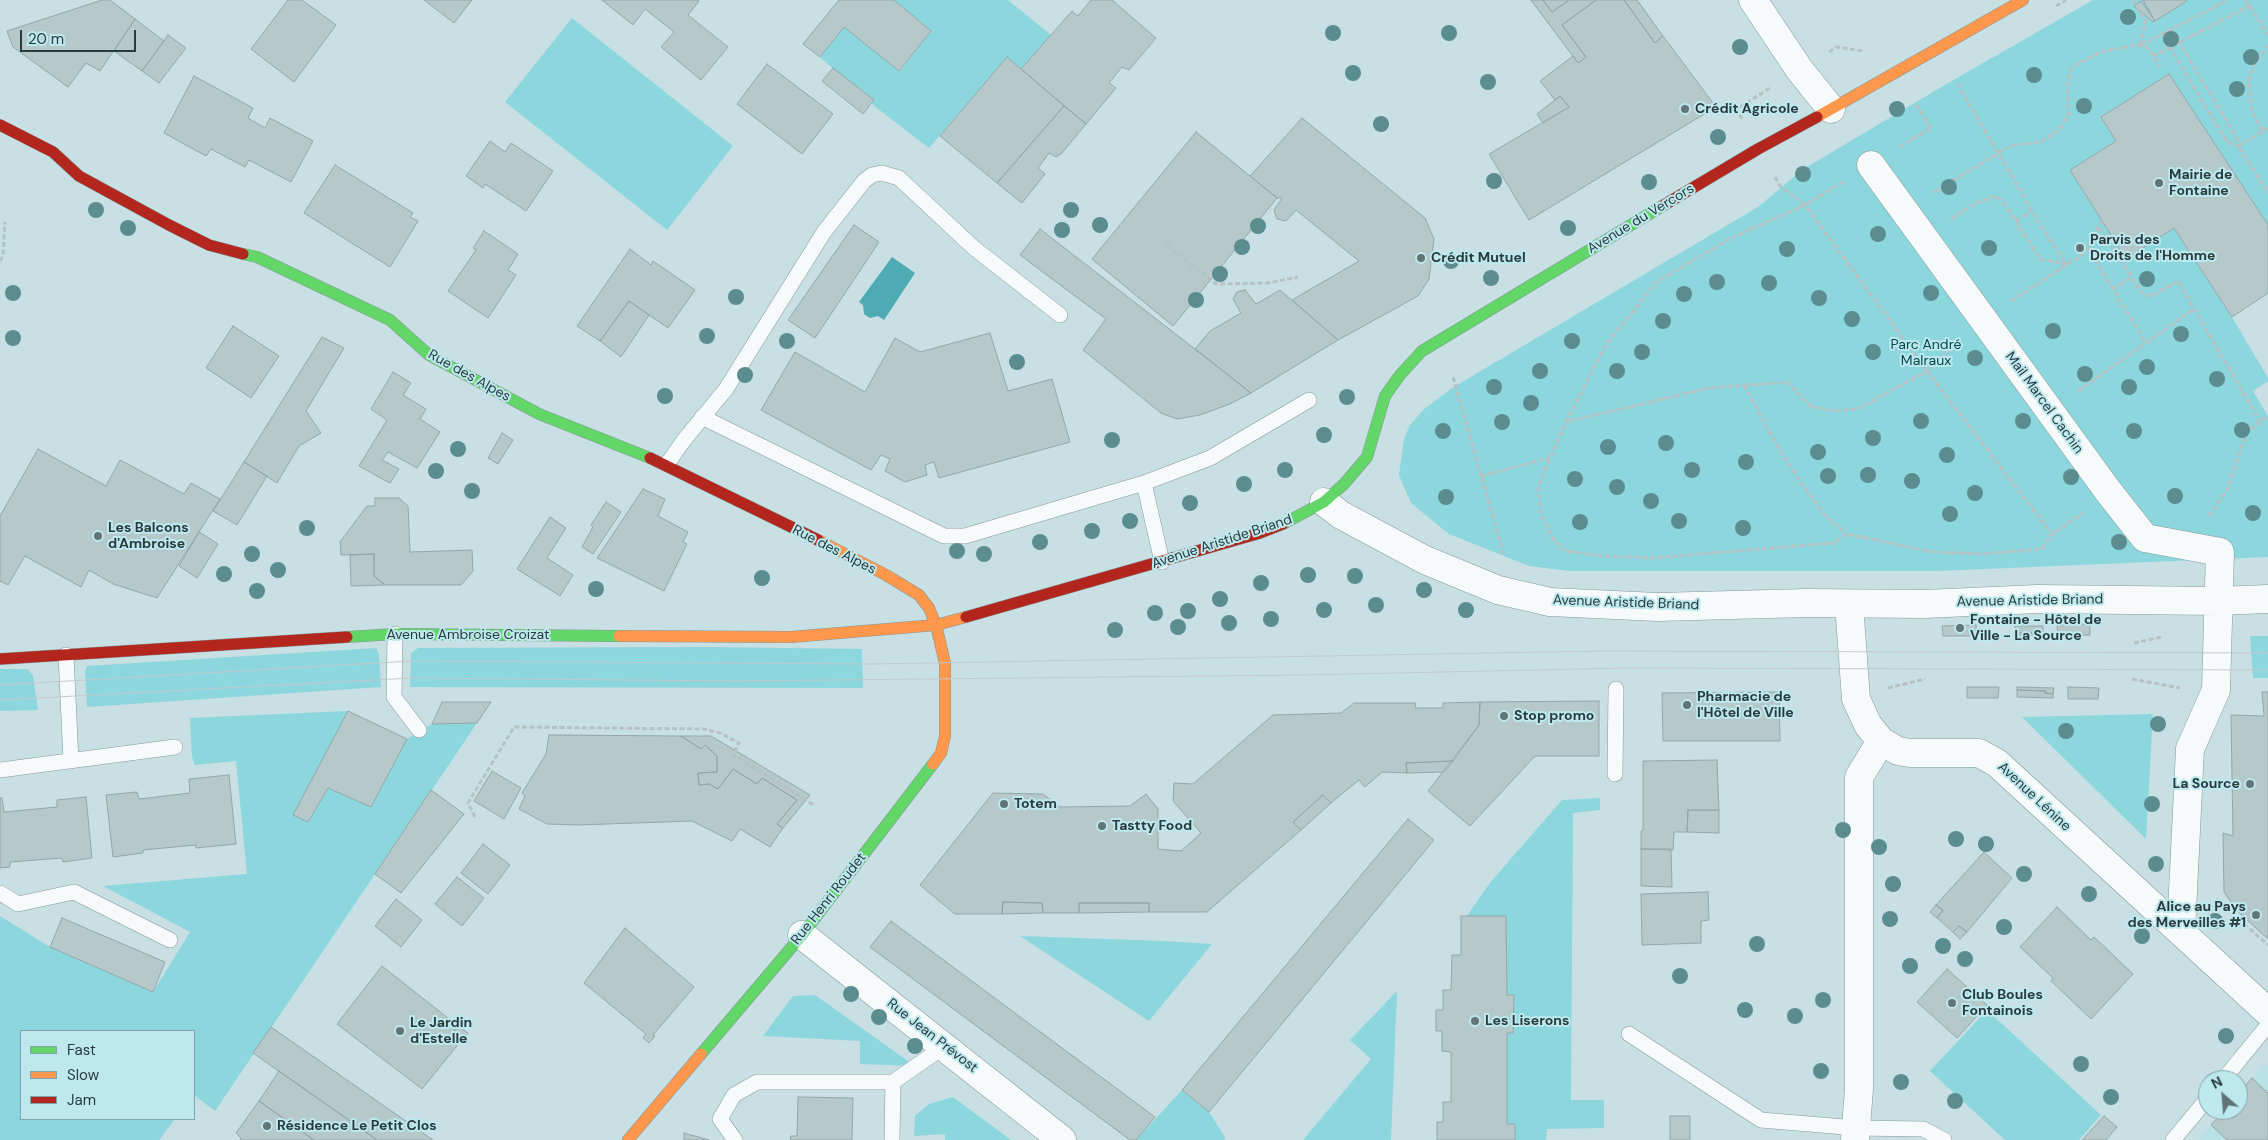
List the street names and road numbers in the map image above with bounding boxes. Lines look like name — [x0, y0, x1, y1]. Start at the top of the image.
street label: Avenue du Vercors — [1585, 180, 1697, 258]
street label: Rue des Alpes — [425, 346, 513, 406]
street label: Mail Marcel Cachin — [2001, 349, 2087, 457]
street label: Avenue Aristide Briand — [1150, 511, 1294, 573]
street label: Rue des Alpes — [789, 522, 879, 578]
street label: Avenue Aristide Briand — [1957, 591, 2103, 611]
street label: Avenue Aristide Briand — [1552, 592, 1700, 614]
street label: Avenue Ambroise Croizat — [386, 627, 550, 643]
street label: Avenue Lénine — [1994, 759, 2074, 835]
street label: Rue Henri Roudet — [788, 850, 870, 948]
street label: Rue Jean Prévost — [883, 995, 981, 1077]

